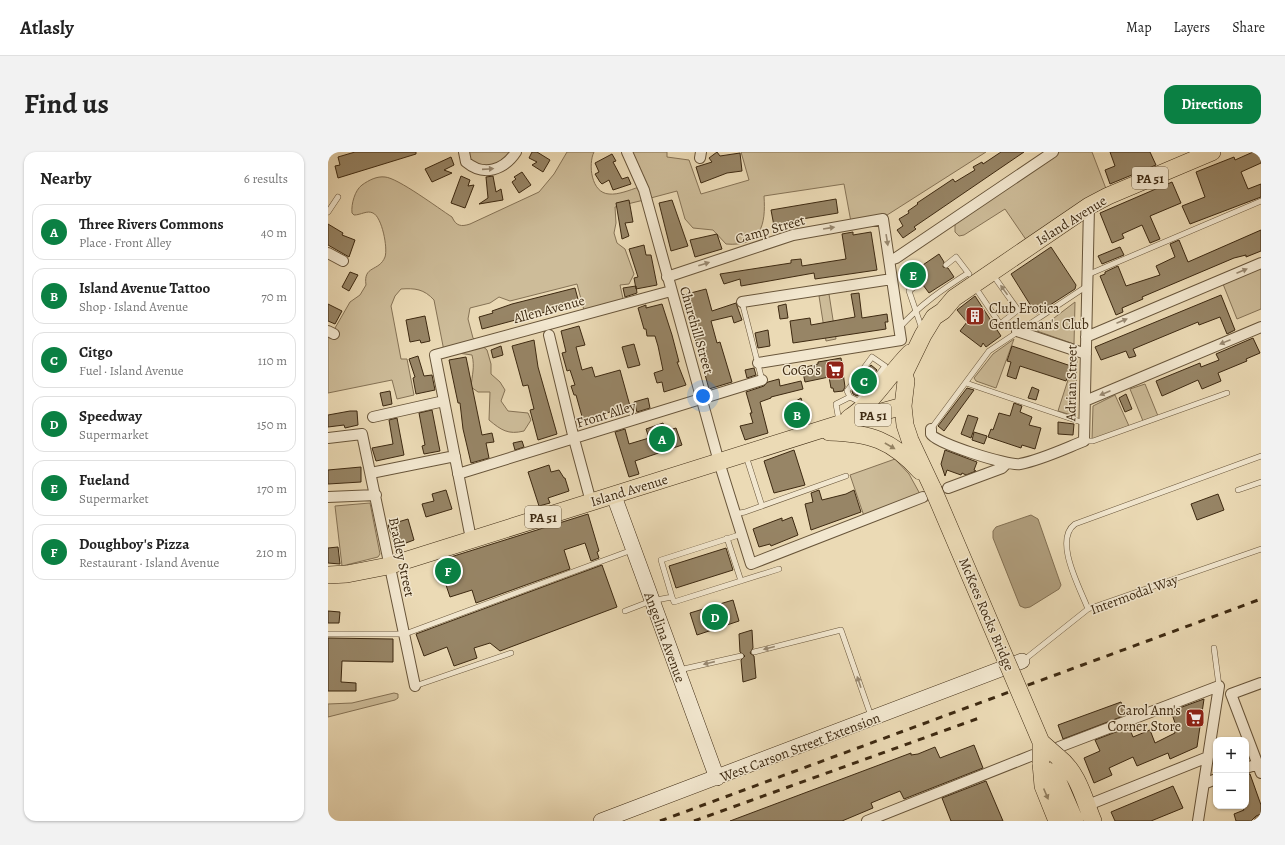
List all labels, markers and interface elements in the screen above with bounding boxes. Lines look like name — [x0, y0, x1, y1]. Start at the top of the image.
text: Atlasly — [20, 15, 74, 41]
text: Map — [1126, 18, 1152, 37]
text: Layers — [1174, 18, 1210, 37]
text: Share — [1232, 18, 1265, 37]
text: Find us — [24, 85, 109, 123]
button: Directions — [1164, 85, 1261, 124]
one-way arrow — [482, 166, 494, 173]
text: Nearby — [40, 167, 91, 190]
road number: PA 51 — [1132, 167, 1168, 189]
text: 6 results — [244, 170, 288, 187]
street label: Island Avenue — [1032, 191, 1110, 250]
street label: Camp Street — [733, 210, 807, 248]
text: Three Rivers Commons — [79, 214, 224, 234]
text: A — [50, 224, 58, 241]
text: 40 m — [261, 224, 287, 241]
one-way arrow — [823, 225, 835, 231]
text: Place · Front Alley — [79, 234, 171, 251]
one-way arrow — [884, 234, 890, 246]
pin: E — [900, 260, 926, 290]
one-way arrow — [699, 261, 711, 267]
one-way arrow — [1236, 268, 1247, 274]
text: Island Avenue Tattoo — [79, 278, 210, 298]
street label: Churchill Street — [675, 284, 718, 377]
one-way arrow — [1000, 285, 1008, 295]
text: B — [50, 288, 58, 305]
text: 70 m — [261, 288, 287, 305]
street label: Allen Avenue — [510, 291, 587, 328]
text: Shop · Island Avenue — [79, 298, 188, 315]
place label: Club Erotica Gentleman's Club — [989, 299, 1089, 334]
building icon: Club Erotica Gentleman's Club — [964, 305, 986, 327]
one-way arrow — [1116, 318, 1127, 324]
one-way arrow — [1219, 339, 1230, 345]
text: Citgo — [79, 342, 113, 362]
street label: Adrian Street — [1061, 344, 1082, 422]
text: C — [50, 352, 58, 369]
text: 110 m — [258, 352, 287, 369]
supermarket icon: CoGo's — [824, 359, 846, 381]
place label: CoGo's — [782, 361, 821, 380]
text: Fuel · Island Avenue — [79, 362, 184, 379]
pin: C — [851, 366, 877, 396]
your location — [693, 386, 713, 406]
one-way arrow — [1099, 390, 1111, 396]
street label: Front Alley — [574, 396, 639, 433]
pin: B — [784, 400, 810, 430]
road number: PA 51 — [855, 404, 891, 426]
text: Speedway — [79, 406, 142, 426]
text: D — [49, 416, 59, 433]
text: 150 m — [257, 416, 287, 433]
pin: A — [649, 424, 675, 454]
text: Supermarket — [79, 426, 149, 443]
one-way arrow — [884, 442, 896, 449]
text: Fueland — [79, 470, 130, 490]
street label: Island Avenue — [588, 470, 670, 511]
text: E — [50, 480, 58, 497]
text: 170 m — [257, 480, 287, 497]
text: Supermarket — [79, 490, 149, 507]
road number: PA 51 — [525, 506, 561, 528]
street label: Bradley Street — [384, 516, 419, 599]
text: Doughboy's Pizza — [79, 534, 189, 554]
text: F — [51, 544, 57, 561]
text: 210 m — [256, 544, 287, 561]
text: Restaurant · Island Avenue — [79, 554, 219, 571]
street label: McKees Rocks Bridge — [954, 555, 1019, 674]
pin: F — [435, 556, 461, 586]
street label: Intermodal Way — [1088, 570, 1181, 619]
street label: Angelina Avenue — [639, 588, 690, 685]
pin: D — [702, 602, 728, 632]
one-way arrow — [763, 646, 775, 652]
one-way arrow — [703, 660, 715, 666]
one-way arrow — [856, 676, 862, 688]
place label: Carol Ann's Corner Store — [1108, 701, 1181, 736]
supermarket icon: Carol Ann's Corner Store — [1184, 707, 1206, 729]
street label: West Carson Street Extension — [717, 708, 883, 787]
map controls — [1213, 737, 1249, 809]
button: + — [1213, 737, 1249, 773]
button: − — [1213, 773, 1249, 809]
one-way arrow — [1043, 789, 1049, 800]

